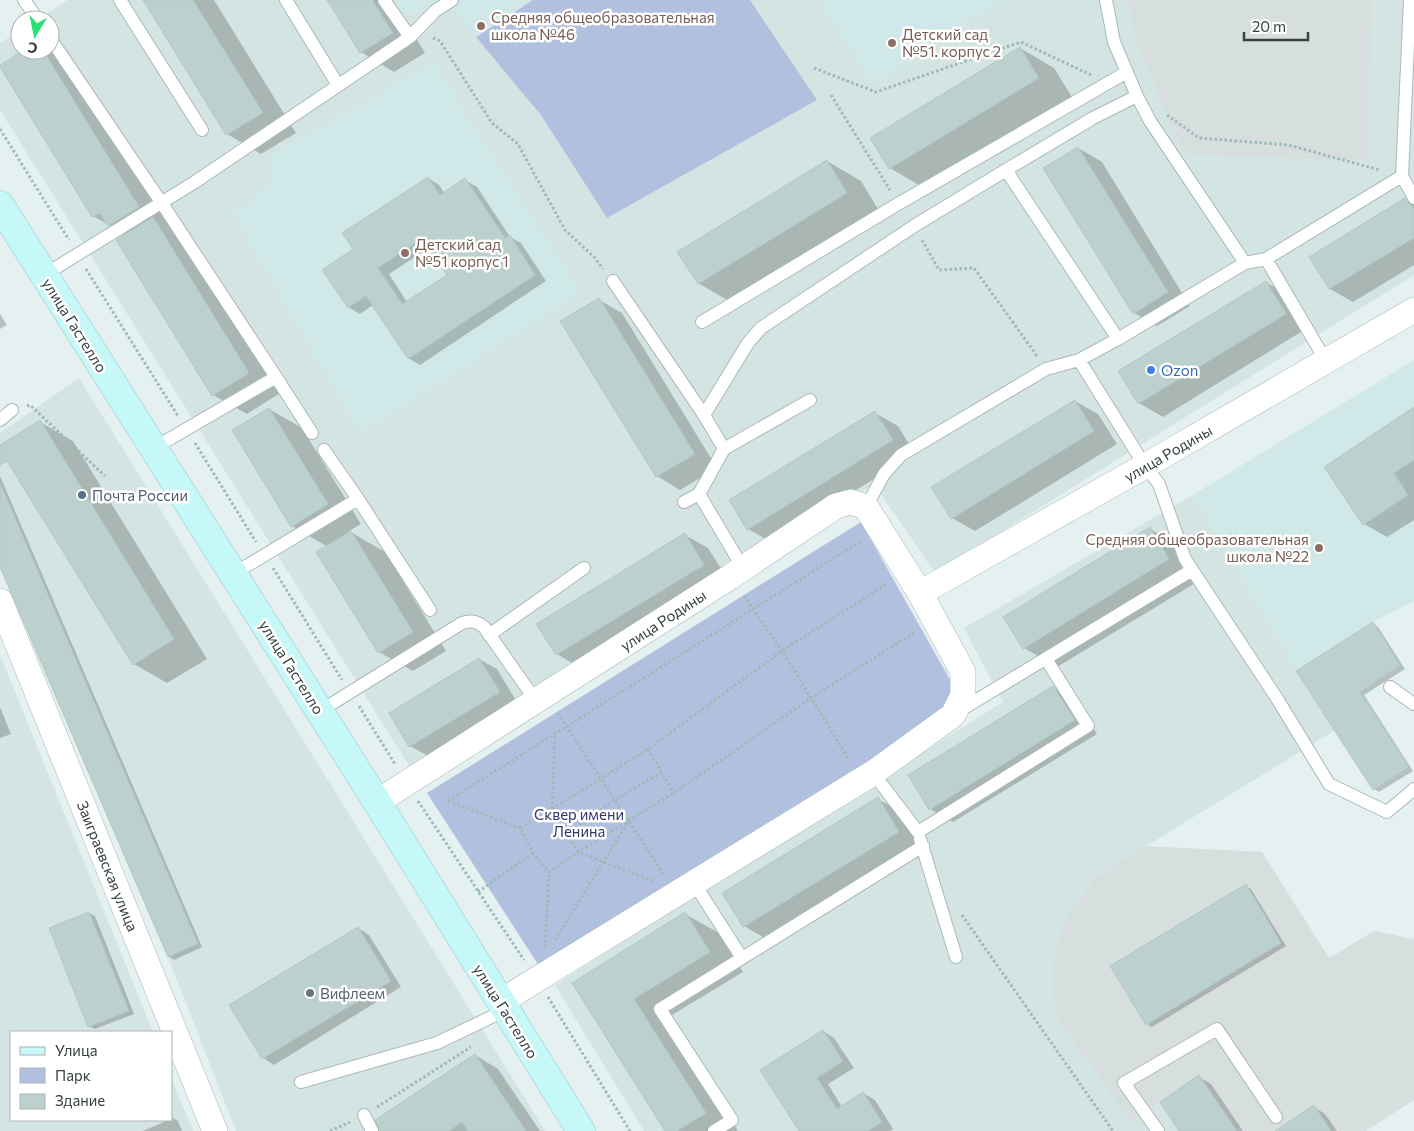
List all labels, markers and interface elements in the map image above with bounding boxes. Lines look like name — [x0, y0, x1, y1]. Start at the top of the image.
place label: Средняя общеобразовательная школа №46 — [491, 8, 715, 43]
north arrow — [10, 10, 60, 60]
scale bar — [1244, 10, 1308, 42]
text: 20 m — [1252, 17, 1286, 35]
marker: Средняя общеобразовательная школа №46 — [475, 20, 487, 32]
place label: Детский сад №51. корпус 2 — [902, 25, 1001, 60]
marker: Детский сад №51. корпус 2 — [886, 37, 898, 49]
text: С — [26, 39, 39, 57]
place label: Детский сад №51 корпус 1 — [415, 235, 509, 270]
marker: Детский сад №51 корпус 1 — [399, 247, 411, 259]
street label: улица Гастелло — [39, 275, 111, 375]
place label: Ozon — [1161, 361, 1198, 379]
marker: Ozon — [1145, 364, 1157, 376]
street label: улица Родины — [1121, 421, 1215, 485]
place label: Почта России — [92, 486, 188, 504]
marker: Почта России — [76, 489, 88, 501]
place label: Средняя общеобразовательная школа №22 — [1085, 530, 1309, 565]
marker: Средняя общеобразовательная школа №22 — [1313, 542, 1325, 554]
street label: улица Родины — [617, 586, 709, 654]
street label: улица Гастелло — [256, 617, 328, 717]
street label: Заиграевская улица — [74, 798, 142, 934]
park label: Сквер имени Ленина — [534, 805, 624, 840]
street label: улица Гастелло — [470, 961, 542, 1061]
place label: Вифлеем — [320, 984, 385, 1002]
marker: Вифлеем — [304, 987, 316, 999]
legend — [10, 1031, 172, 1121]
text: Улица — [55, 1041, 97, 1059]
text: Парк — [55, 1066, 91, 1084]
text: Здание — [55, 1091, 105, 1109]

